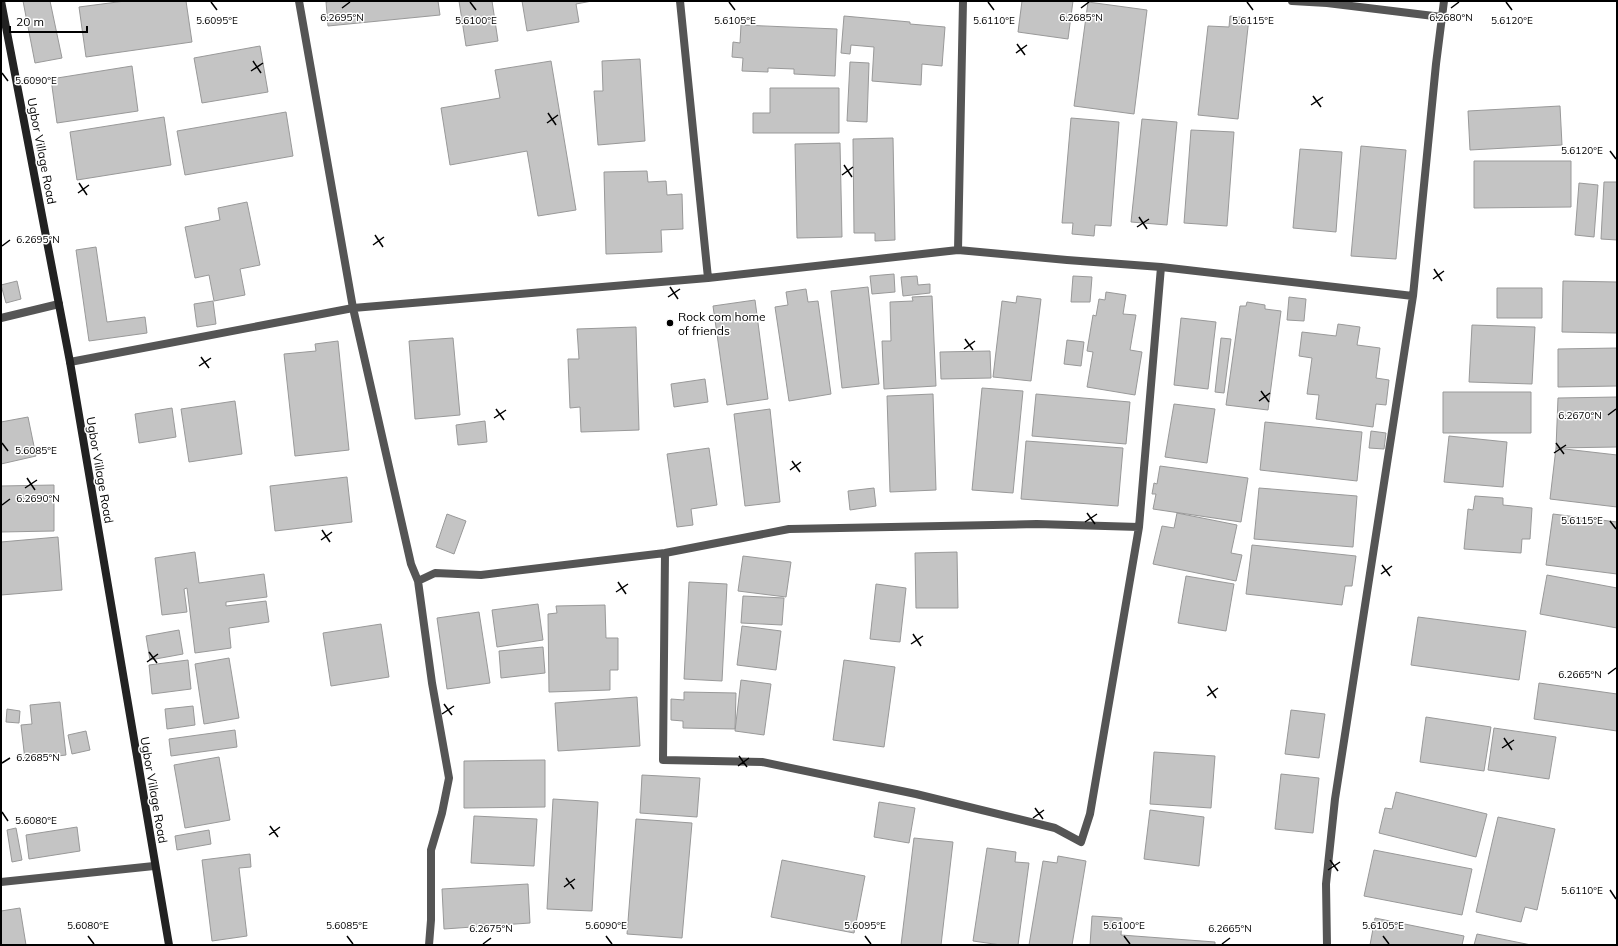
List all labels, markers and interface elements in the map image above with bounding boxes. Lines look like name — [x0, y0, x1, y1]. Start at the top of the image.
scale bar — [10, 8, 87, 34]
text: 6.2695°N — [320, 11, 364, 24]
text: 6.2685°N — [1059, 11, 1103, 24]
text: 6.2680°N — [1429, 11, 1473, 24]
text: 20 m — [16, 14, 44, 29]
text: 5.6095°E — [196, 14, 238, 27]
text: 5.6100°E — [455, 14, 497, 27]
text: 5.6105°E — [714, 14, 756, 27]
text: 5.6110°E — [973, 14, 1015, 27]
text: 5.6115°E — [1232, 14, 1274, 27]
text: 5.6120°E — [1491, 14, 1533, 27]
text: 5.6090°E — [15, 74, 57, 87]
street label: Ugbor Village Road — [24, 97, 60, 205]
text: 5.6120°E — [1561, 144, 1603, 157]
text: 6.2695°N — [16, 233, 60, 246]
place label: Rock com home of friends — [678, 309, 766, 338]
marker: Rock com home of friends — [665, 318, 675, 328]
text: 6.2670°N — [1558, 409, 1602, 422]
street label: Ugbor Village Road — [83, 416, 117, 524]
text: 5.6085°E — [15, 444, 57, 457]
text: 6.2690°N — [16, 492, 60, 505]
text: 5.6115°E — [1561, 514, 1603, 527]
text: 6.2665°N — [1558, 668, 1602, 681]
street label: Ugbor Village Road — [137, 736, 171, 844]
text: 6.2685°N — [16, 751, 60, 764]
text: 5.6080°E — [15, 814, 57, 827]
text: 5.6110°E — [1561, 884, 1603, 897]
text: 5.6080°E — [67, 919, 109, 932]
text: 5.6085°E — [326, 919, 368, 932]
text: 5.6090°E — [585, 919, 627, 932]
text: 5.6095°E — [844, 919, 886, 932]
text: 5.6100°E — [1103, 919, 1145, 932]
text: 5.6105°E — [1362, 919, 1404, 932]
text: 6.2675°N — [469, 922, 513, 935]
text: 6.2665°N — [1208, 922, 1252, 935]

